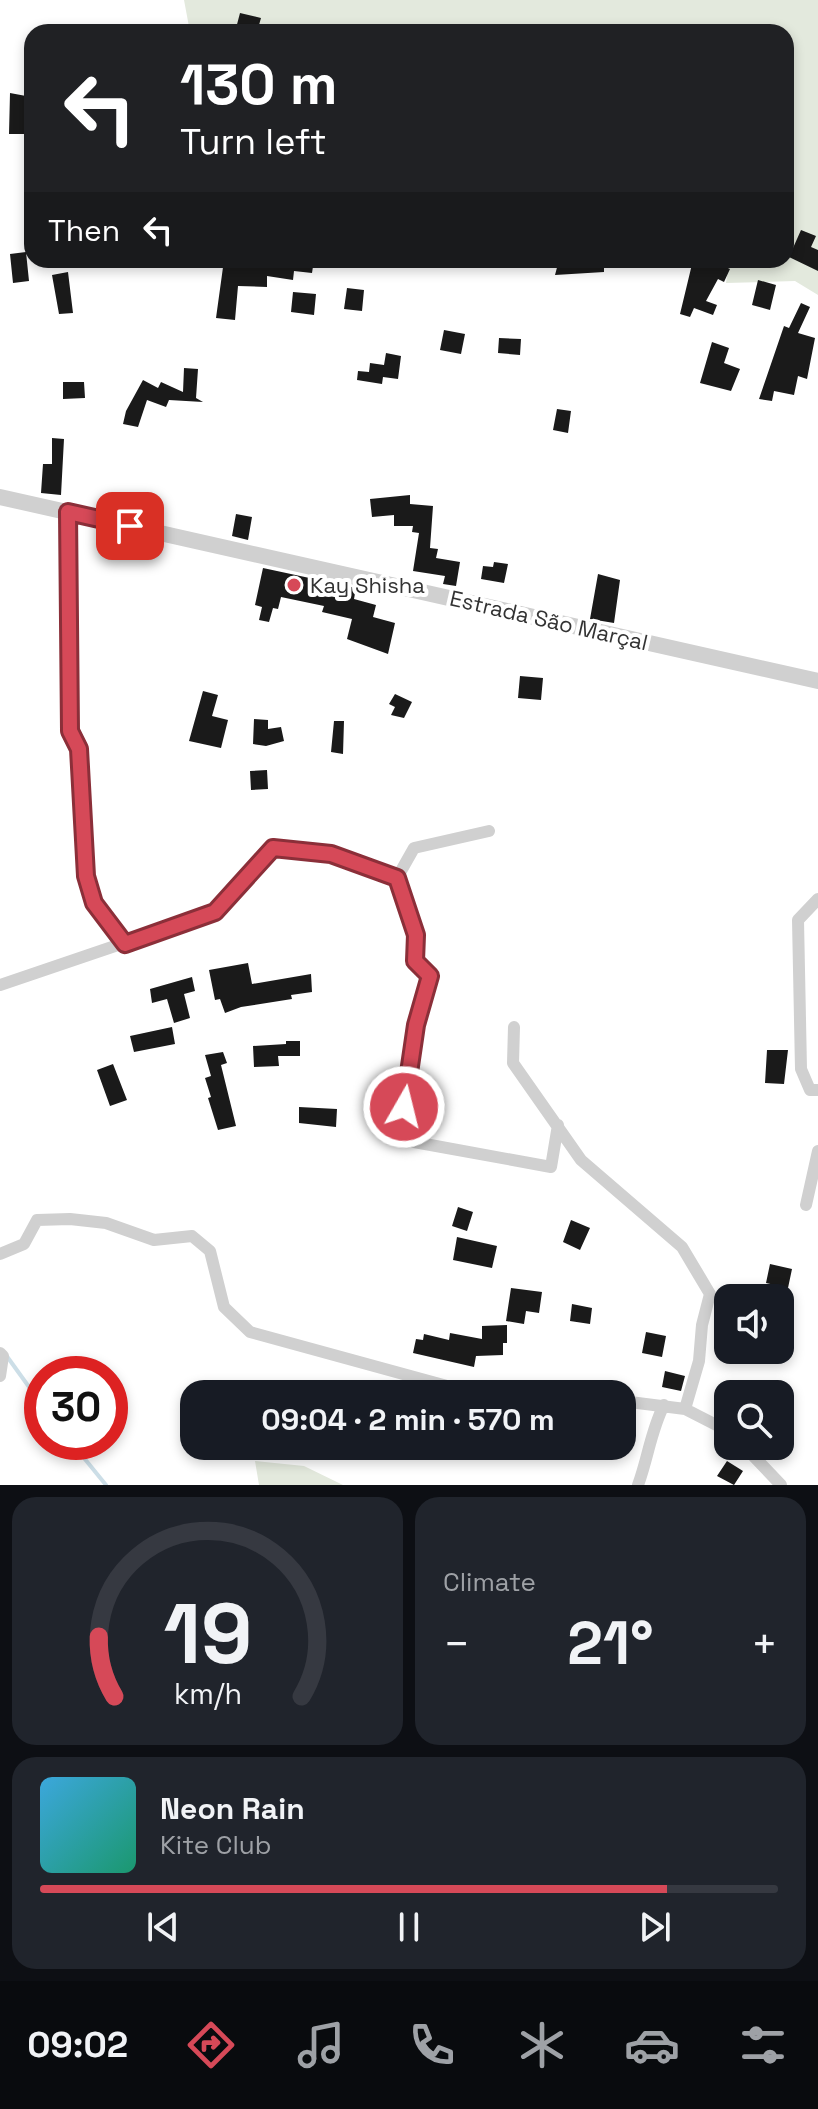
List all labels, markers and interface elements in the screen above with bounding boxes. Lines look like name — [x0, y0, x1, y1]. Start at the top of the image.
text: 130 m — [180, 49, 338, 120]
icon: left — [48, 56, 152, 160]
text: Turn left — [180, 119, 327, 165]
icon: left — [136, 208, 180, 252]
text: Then — [48, 211, 120, 250]
pin — [96, 492, 164, 560]
icon: arrive — [108, 504, 152, 548]
place label: Kay Shisha — [310, 571, 425, 599]
marker: Kay Shisha — [285, 576, 303, 594]
street label: Estrada São Marçal — [447, 584, 651, 656]
position arrow — [362, 1065, 446, 1149]
map controls — [714, 1284, 794, 1460]
button: sound — [714, 1284, 794, 1364]
speed limit sign: 30 — [24, 1356, 128, 1460]
button: search — [714, 1380, 794, 1460]
text: 09:04 · 2 min · 570 m — [261, 1400, 555, 1439]
text: Climate — [443, 1565, 536, 1599]
text: 19 — [163, 1581, 252, 1687]
text: 21° — [567, 1605, 654, 1682]
text: − — [443, 1616, 470, 1672]
text: + — [751, 1616, 778, 1672]
text: km/h — [173, 1676, 242, 1712]
text: Neon Rain — [160, 1789, 305, 1828]
text: Kite Club — [160, 1828, 272, 1862]
icon: previous — [141, 1905, 185, 1949]
icon: pause — [387, 1905, 431, 1949]
icon: next — [633, 1905, 677, 1949]
icon: directions — [183, 2017, 239, 2073]
icon: music — [293, 2017, 349, 2073]
icon: phone — [404, 2017, 460, 2073]
icon: climate — [514, 2017, 570, 2073]
icon: car — [624, 2017, 680, 2073]
icon: filters — [735, 2017, 791, 2073]
text: 09:02 — [27, 2022, 128, 2068]

